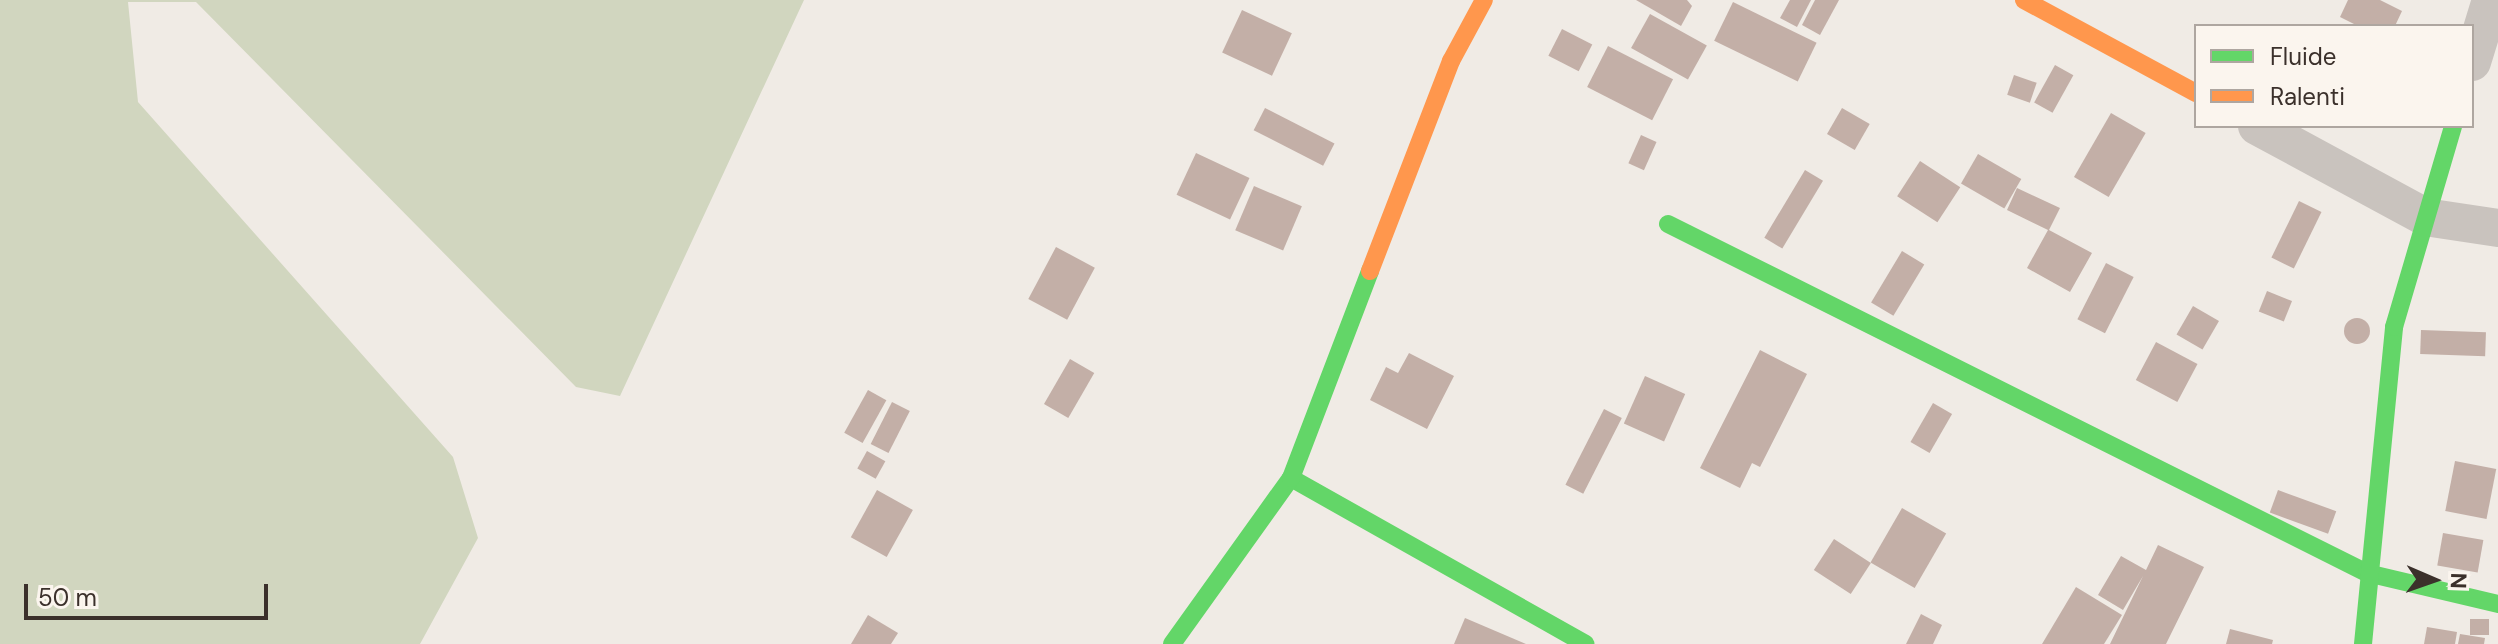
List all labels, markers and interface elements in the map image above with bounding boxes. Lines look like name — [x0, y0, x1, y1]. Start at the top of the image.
legend — [2194, 24, 2474, 128]
text: Fluide — [2270, 41, 2336, 72]
text: Ralenti — [2270, 81, 2345, 112]
north arrow — [2394, 540, 2474, 620]
scale bar — [28, 568, 272, 618]
text: N — [2444, 572, 2473, 589]
text: 50 m — [38, 582, 97, 613]

